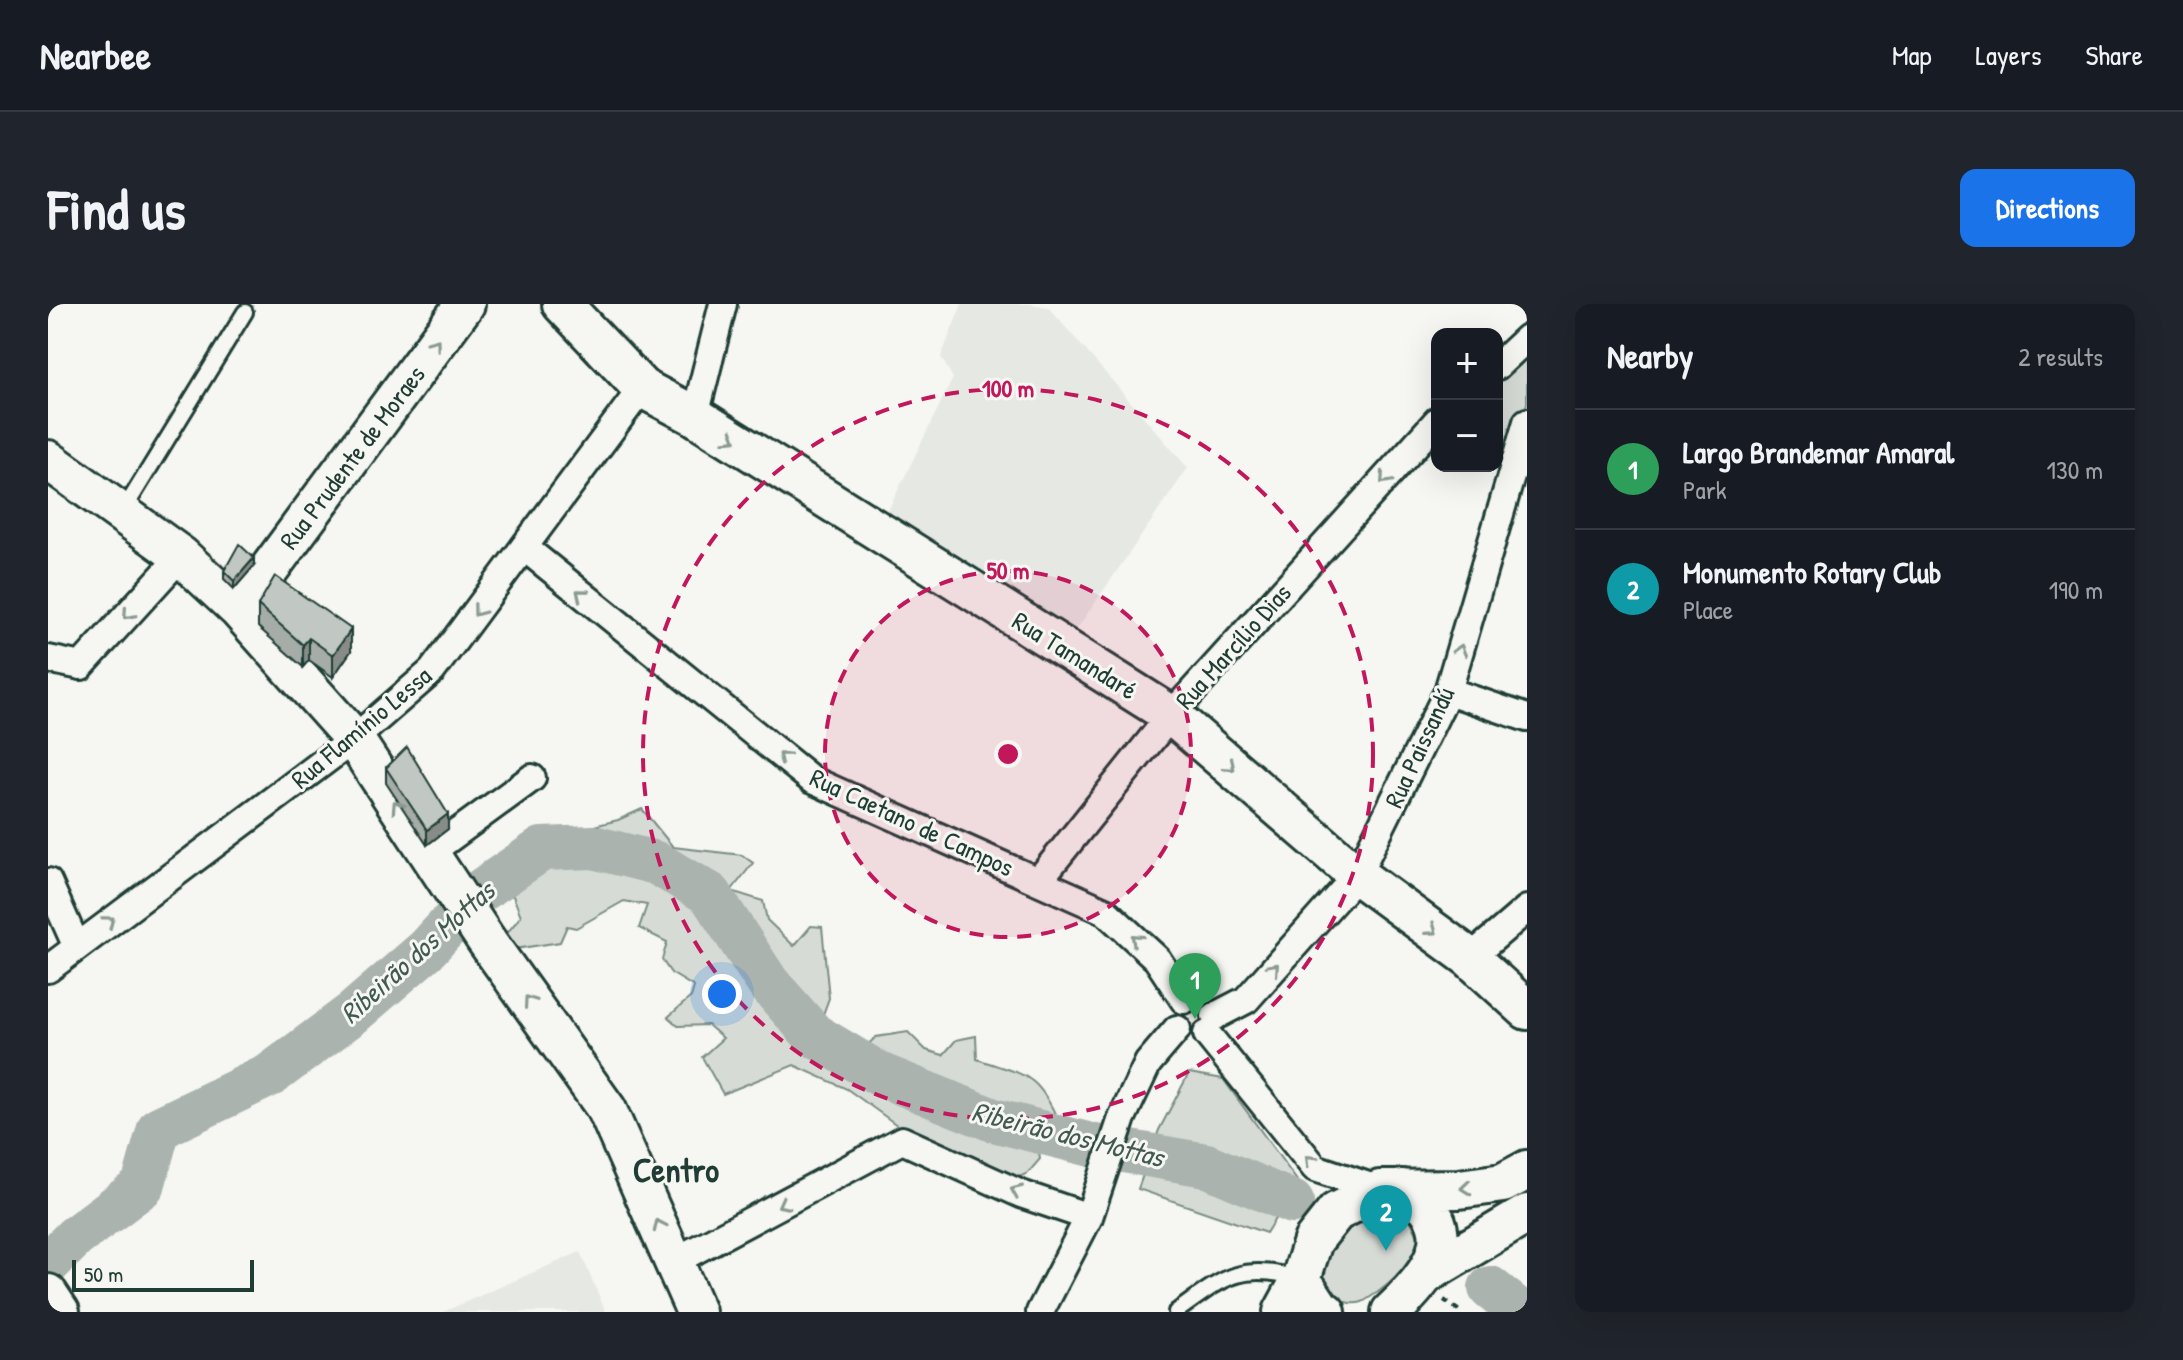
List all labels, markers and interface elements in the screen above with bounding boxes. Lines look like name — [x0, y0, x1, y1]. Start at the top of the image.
text: Nearbee — [40, 29, 151, 81]
text: Map — [1892, 36, 1932, 74]
text: Layers — [1976, 36, 2041, 74]
text: Share — [2085, 36, 2143, 74]
button: Directions — [1960, 169, 2135, 247]
text: Find us — [48, 171, 186, 246]
map controls — [1431, 328, 1503, 472]
button: + — [1431, 328, 1503, 400]
text: Nearby — [1607, 333, 1693, 379]
one-way arrow — [426, 339, 440, 353]
text: 2 results — [2018, 339, 2103, 374]
street label: Rua Prudente de Moraes — [271, 358, 433, 556]
text: 100 m — [982, 372, 1034, 404]
button: − — [1431, 400, 1503, 472]
one-way arrow — [722, 429, 737, 444]
text: Largo Brandemar Amaral — [1683, 432, 1954, 472]
text: 1 — [1628, 452, 1638, 487]
text: 130 m — [2047, 452, 2103, 487]
one-way arrow — [1380, 469, 1394, 484]
text: Park — [1683, 472, 1727, 507]
text: Monumento Rotary Club — [1683, 552, 1941, 592]
text: 50 m — [987, 554, 1029, 586]
text: 2 — [1627, 572, 1639, 607]
text: 190 m — [2049, 572, 2103, 607]
street label: Rua Marcílio Dias — [1167, 576, 1299, 716]
one-way arrow — [575, 589, 590, 603]
text: Place — [1683, 592, 1733, 627]
one-way arrow — [473, 602, 487, 617]
street label: Rua Tamandaré — [1006, 603, 1144, 707]
one-way arrow — [124, 604, 138, 619]
one-way arrow — [1451, 644, 1467, 657]
street label: Rua Flamínio Lessa — [283, 658, 439, 796]
street label: Rua Paissandú — [1376, 681, 1462, 813]
centre of rings — [994, 740, 1022, 768]
one-way arrow — [777, 752, 792, 766]
one-way arrow — [1221, 756, 1236, 771]
street label: Rua Caetano de Campos — [805, 759, 1019, 885]
one-way arrow — [391, 800, 406, 814]
water label: Ribeirão dos Mottas — [332, 871, 504, 1032]
one-way arrow — [101, 916, 115, 930]
one-way arrow — [1423, 920, 1437, 935]
one-way arrow — [1131, 934, 1145, 949]
pin: 1 — [1169, 953, 1221, 1019]
one-way arrow — [1265, 962, 1279, 977]
your location — [702, 974, 742, 1014]
one-way arrow — [524, 995, 539, 1009]
water label: Ribeirão dos Mottas — [968, 1092, 1170, 1177]
district label: Centro — [633, 1147, 719, 1193]
one-way arrow — [1304, 1155, 1319, 1169]
one-way arrow — [1459, 1179, 1472, 1196]
one-way arrow — [1009, 1185, 1024, 1201]
pin: 2 — [1360, 1185, 1412, 1251]
one-way arrow — [776, 1194, 791, 1209]
one-way arrow — [653, 1218, 669, 1233]
scale bar — [72, 1256, 254, 1292]
text: 50 m — [84, 1259, 123, 1289]

